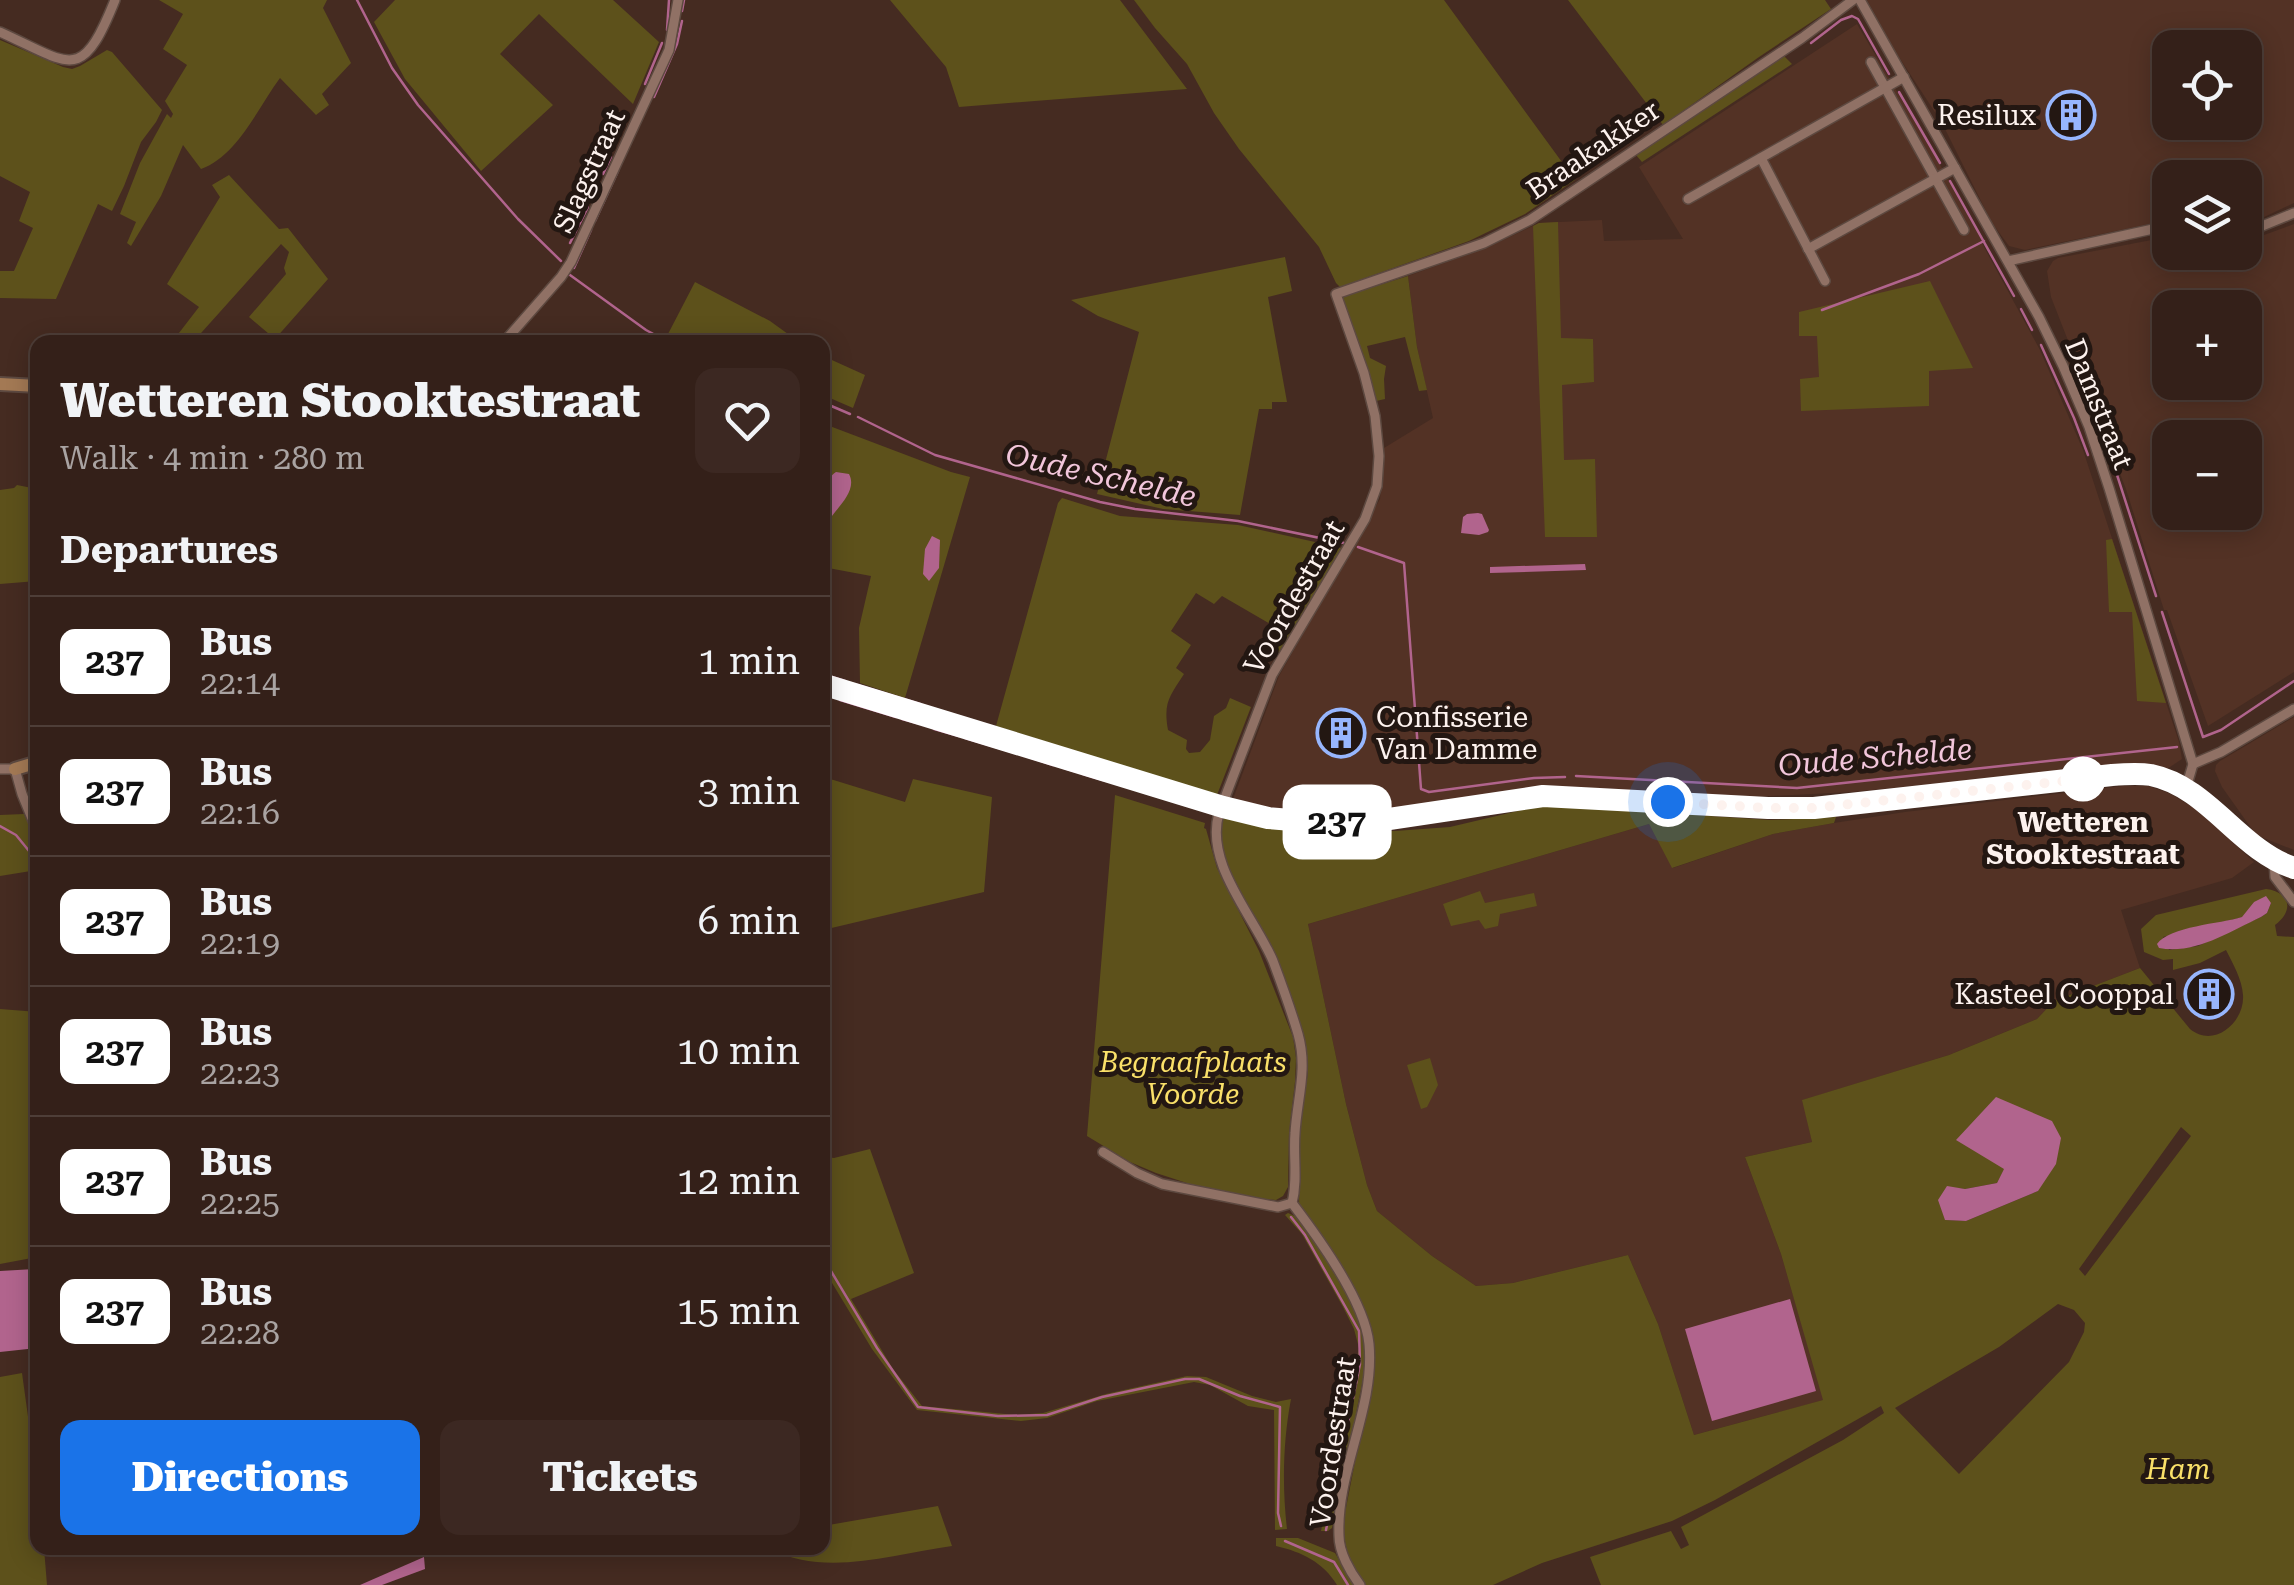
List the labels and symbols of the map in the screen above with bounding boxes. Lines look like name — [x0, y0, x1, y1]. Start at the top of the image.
building icon: Resilux — [2045, 89, 2097, 141]
street label: Braakakker — [1520, 94, 1666, 206]
place label: Resilux — [1937, 99, 2036, 132]
street label: Slagstraat — [546, 104, 632, 238]
street label: Damstraat — [2058, 334, 2140, 474]
water label: Oude Schelde — [1003, 436, 1199, 514]
street label: Voordestraat — [1237, 514, 1351, 680]
place label: Confisserie Van Damme — [1376, 701, 1537, 766]
building icon: Confisserie Van Damme — [1315, 707, 1367, 759]
water label: Oude Schelde — [1777, 731, 1973, 783]
marker: Wetteren Stooktestraat — [2062, 758, 2104, 800]
your location — [1643, 777, 1693, 827]
line badge: 237 — [1280, 790, 1394, 854]
place label: Wetteren Stooktestraat — [1986, 806, 2180, 871]
building icon: Kasteel Cooppal — [2183, 968, 2235, 1020]
place label: Kasteel Cooppal — [1954, 978, 2174, 1011]
park label: Begraafplaats Voorde — [1098, 1046, 1287, 1111]
street label: Voordestraat — [1303, 1354, 1363, 1530]
park label: Ham — [2145, 1453, 2210, 1486]

